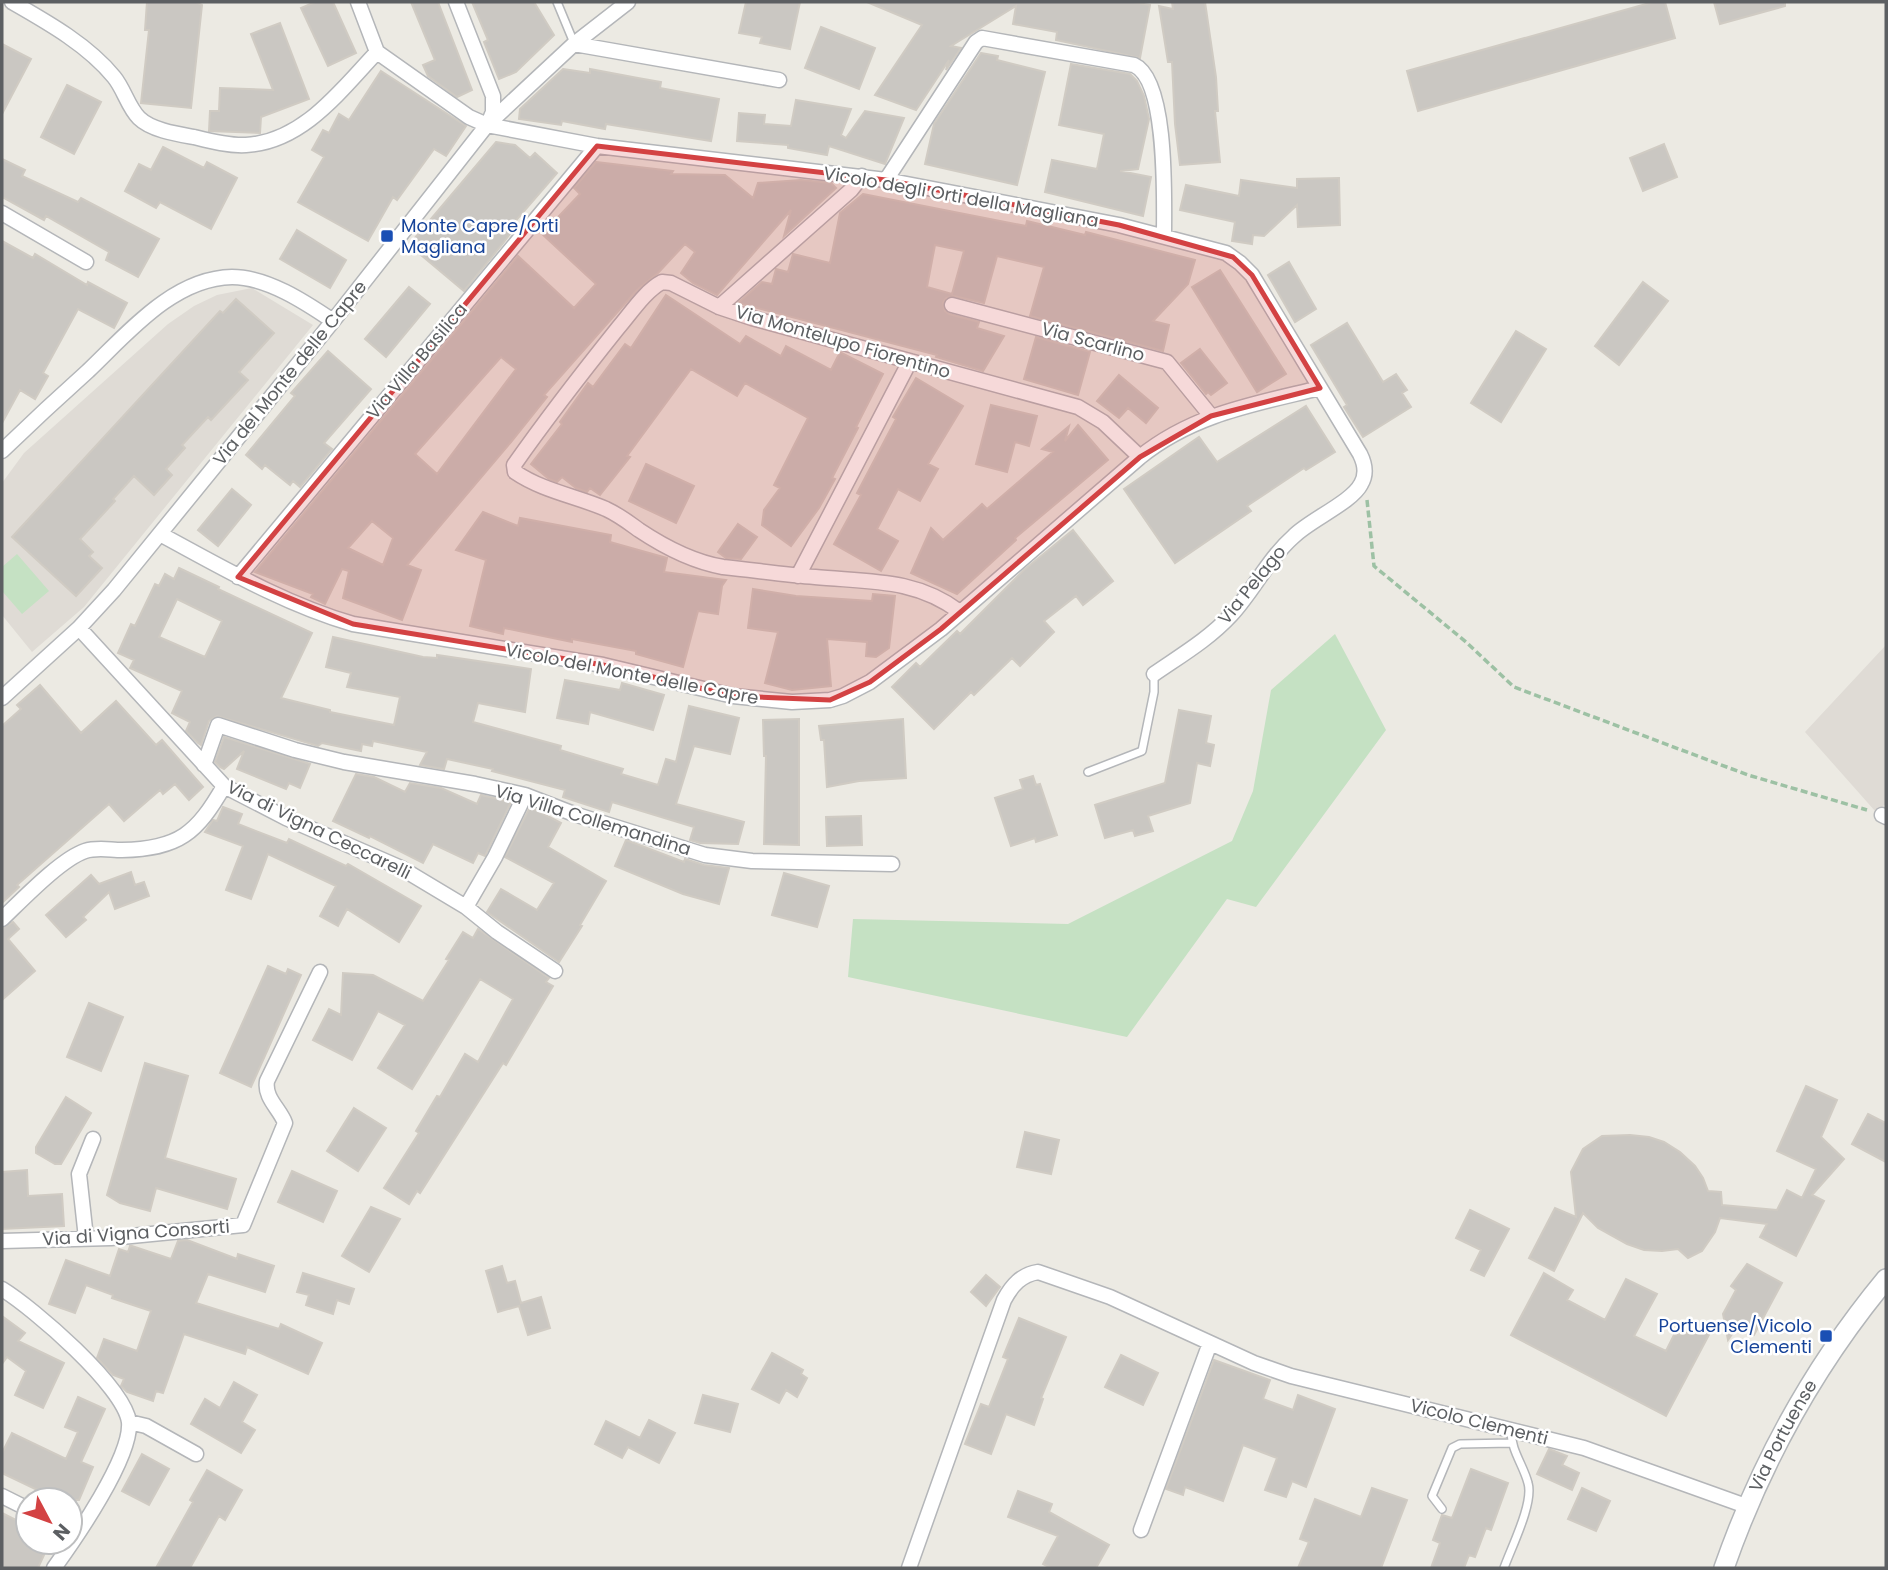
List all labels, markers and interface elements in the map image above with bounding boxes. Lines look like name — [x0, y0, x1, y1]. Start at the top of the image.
street label: Vicolo degli Orti della Magliana — [821, 160, 1101, 233]
place label: Monte Capre/Orti Magliana — [401, 213, 559, 259]
marker: Monte Capre/Orti Magliana — [379, 228, 395, 244]
street label: Via del Monte delle Capre — [207, 275, 372, 470]
street label: Via Villa Basilica — [360, 297, 473, 424]
street label: Via Montelupo Fiorentino — [733, 299, 954, 384]
street label: Via Scarlino — [1039, 316, 1147, 367]
street label: Via Pelago — [1212, 540, 1291, 630]
street label: Vicolo del Monte delle Capre — [503, 637, 761, 710]
street label: Via di Vigna Ceccarelli — [223, 774, 416, 885]
street label: Via Villa Collemandina — [492, 778, 694, 861]
street label: Via di Vigna Consorti — [41, 1213, 230, 1252]
place label: Portuense/Vicolo Clementi — [1658, 1313, 1812, 1359]
marker: Portuense/Vicolo Clementi — [1818, 1328, 1834, 1344]
street label: Via Portuense — [1743, 1375, 1823, 1496]
street label: Vicolo Clementi — [1407, 1392, 1551, 1451]
north arrow — [14, 1486, 84, 1556]
text: N — [47, 1518, 76, 1546]

